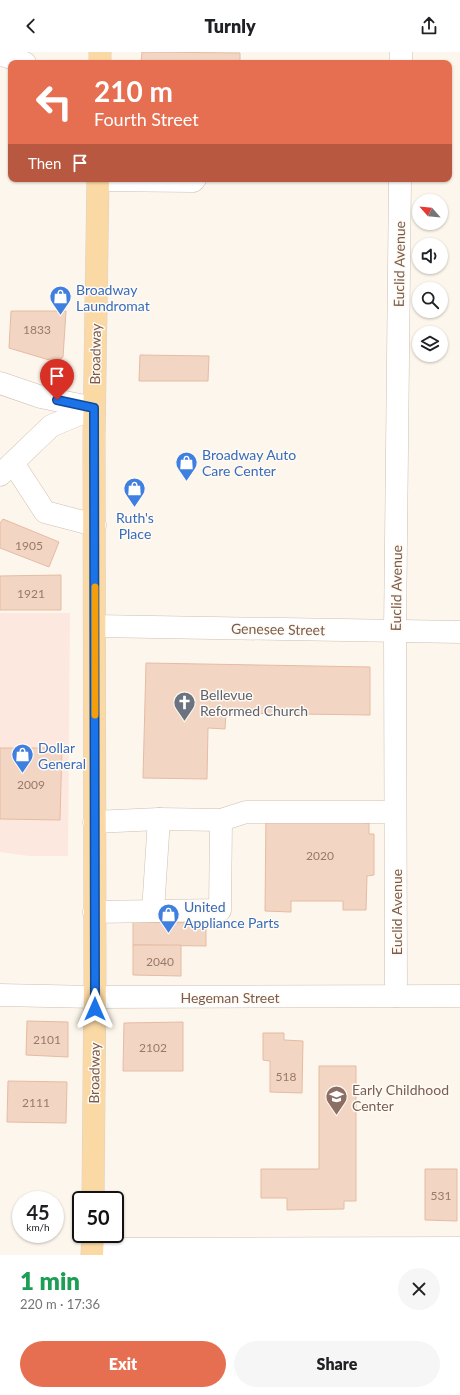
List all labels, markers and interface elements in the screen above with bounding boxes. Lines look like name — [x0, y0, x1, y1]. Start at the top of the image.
icon: back — [20, 15, 42, 37]
text: Turnly — [204, 15, 256, 37]
icon: share — [418, 15, 440, 37]
text: 210 m — [94, 74, 173, 108]
icon: left — [28, 76, 80, 128]
text: Fourth Street — [94, 108, 199, 130]
icon: arrive — [69, 152, 91, 174]
text: Then — [28, 154, 61, 172]
north arrow — [412, 194, 448, 230]
map controls — [412, 194, 448, 362]
street label: Euclid Avenue — [390, 221, 408, 307]
button: sound — [412, 238, 448, 274]
place label: Broadway Laundromat — [76, 281, 150, 314]
button: search — [412, 282, 448, 318]
shop icon: Broadway Laundromat — [47, 284, 73, 317]
house number: 1833 — [23, 322, 51, 337]
street label: Broadway — [86, 322, 104, 385]
button: layers — [412, 326, 448, 362]
pin — [40, 359, 74, 400]
icon: arrive — [46, 365, 68, 387]
place label: Broadway Auto Care Center — [202, 446, 296, 479]
shop icon: Broadway Auto Care Center — [174, 449, 200, 482]
shop icon: Ruth's Place — [122, 476, 148, 509]
place label: Ruth's Place — [116, 509, 154, 542]
house number: 1905 — [15, 538, 43, 553]
street label: Euclid Avenue — [387, 545, 405, 631]
house number: 1921 — [17, 586, 45, 601]
street label: Genesee Street — [231, 620, 325, 638]
place label: Bellevue Reformed Church — [200, 686, 308, 719]
church icon: Bellevue Reformed Church — [172, 689, 198, 722]
place label: Dollar General — [38, 739, 86, 772]
shop icon: Dollar General — [9, 742, 35, 775]
house number: 2009 — [17, 777, 45, 792]
house number: 2020 — [306, 848, 334, 863]
street label: Euclid Avenue — [388, 869, 405, 955]
place label: United Appliance Parts — [184, 898, 279, 931]
shop icon: United Appliance Parts — [156, 901, 182, 934]
house number: 2040 — [146, 954, 174, 969]
position arrow — [74, 988, 116, 1030]
street label: Hegeman Street — [180, 989, 280, 1006]
house number: 2101 — [33, 1032, 61, 1047]
house number: 2102 — [139, 1040, 167, 1055]
street label: Broadway — [85, 1041, 103, 1104]
house number: 518 — [276, 1069, 296, 1084]
place label: Early Childhood Center — [352, 1081, 449, 1114]
school or university icon: Early Childhood Center — [324, 1084, 350, 1117]
house number: 2111 — [22, 1095, 50, 1110]
house number: 531 — [431, 1188, 451, 1203]
speed limit sign: 50 — [72, 1191, 124, 1243]
text: 45 — [26, 1200, 50, 1224]
text: km/h — [26, 1221, 50, 1233]
text: 1 min — [20, 1266, 80, 1295]
button: close — [398, 1268, 440, 1310]
text: 220 m · 17:36 — [20, 1296, 100, 1312]
button: Exit — [20, 1341, 226, 1387]
button: Share — [234, 1341, 440, 1387]

